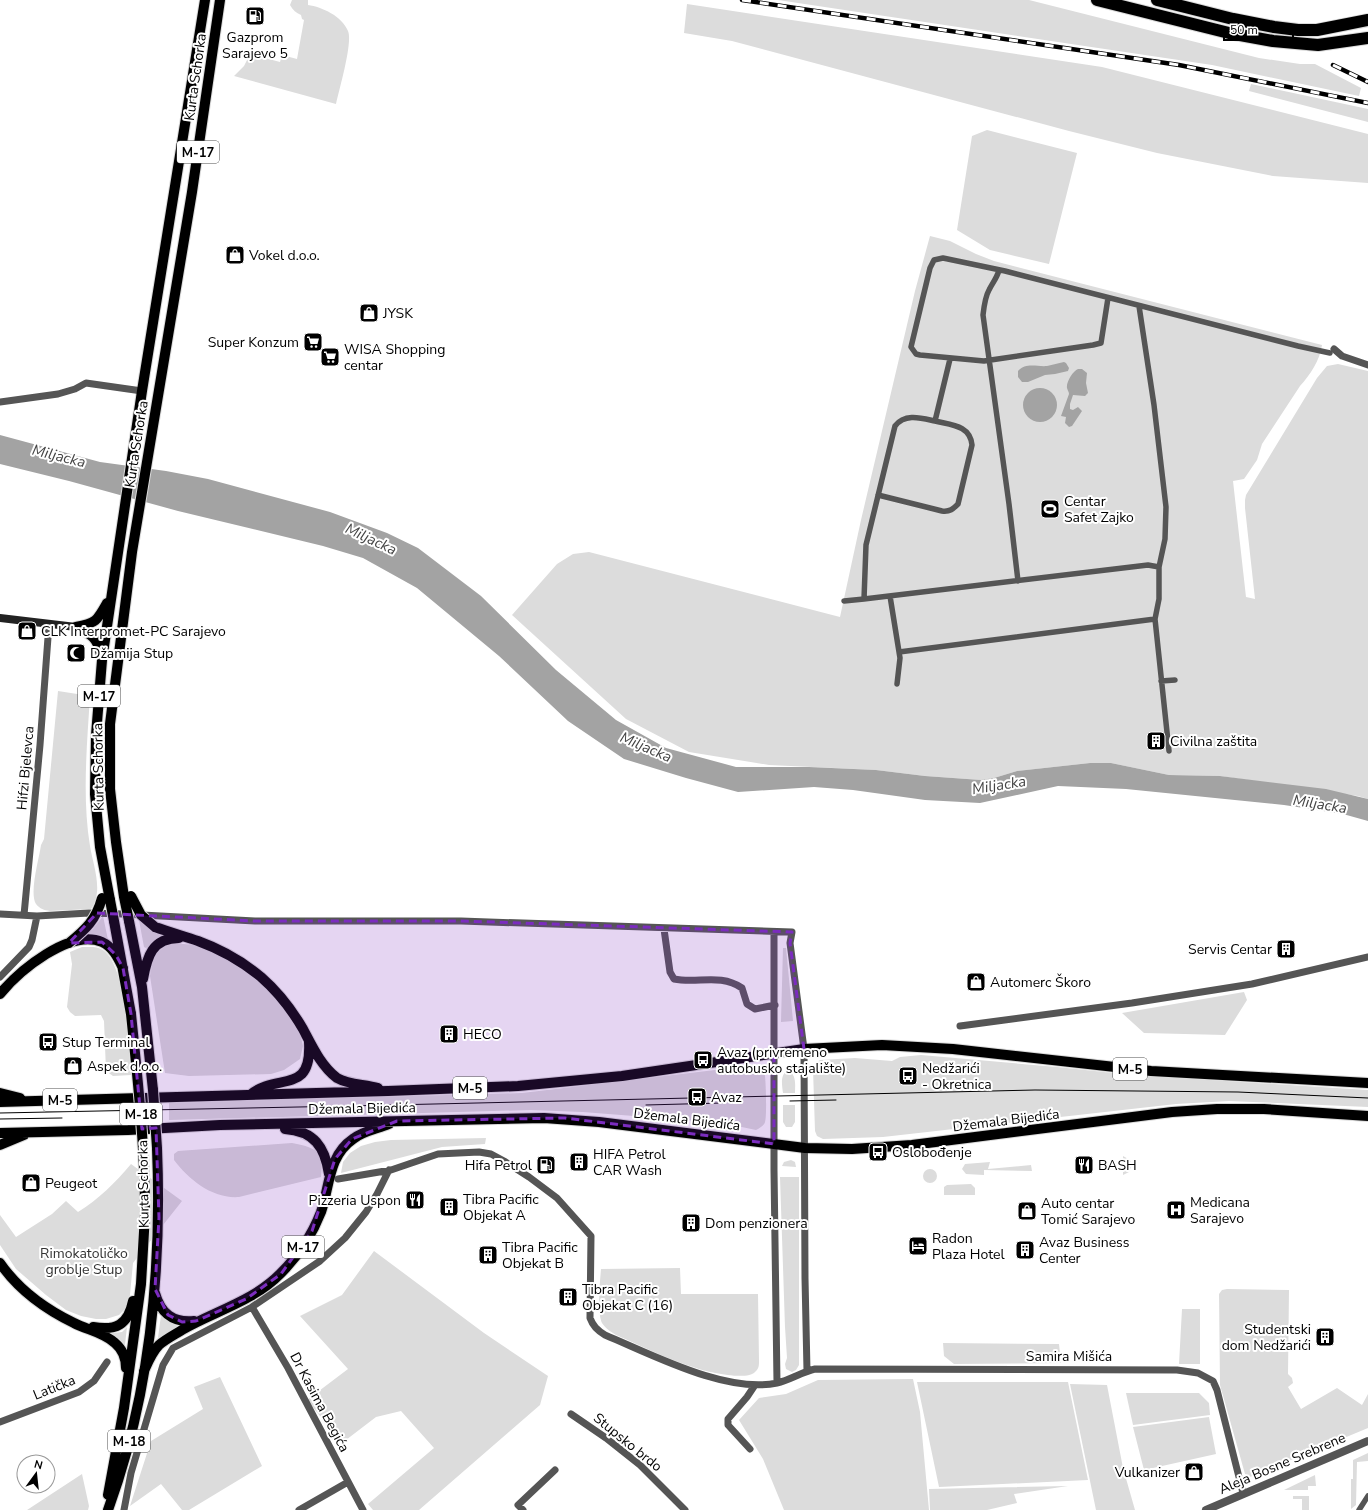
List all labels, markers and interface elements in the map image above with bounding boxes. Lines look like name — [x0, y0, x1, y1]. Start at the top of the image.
fuel station icon: Gazprom Sarajevo 5 — [244, 5, 266, 27]
scale bar — [1224, 16, 1293, 42]
text: 50 m — [1230, 22, 1258, 38]
place label: Gazprom Sarajevo 5 — [222, 28, 288, 63]
street label: Kurta Schorka — [180, 32, 211, 122]
road number: M-17 — [177, 141, 219, 163]
shop icon: Vokel d.o.o. — [224, 244, 246, 266]
place label: Vokel d.o.o. — [248, 246, 320, 265]
shop icon: JYSK — [358, 302, 380, 324]
place label: JYSK — [382, 304, 413, 323]
supermarket icon: Super Konzum — [302, 331, 324, 353]
place label: Super Konzum — [208, 333, 299, 352]
place label: WISA Shopping centar — [344, 340, 445, 375]
supermarket icon: WISA Shopping centar — [319, 346, 341, 368]
street label: Kurta Schorka — [120, 399, 153, 489]
water label: Miljacka — [30, 440, 88, 472]
place label: Centar Safet Zajko — [1064, 492, 1134, 527]
sports icon: Centar Safet Zajko — [1039, 498, 1061, 520]
water label: Miljacka — [342, 518, 400, 560]
shop icon: CLK Interpromet-PC Sarajevo — [16, 620, 38, 642]
place label: CLK Interpromet-PC Sarajevo — [41, 622, 226, 641]
mosque icon: Džamija Stup — [65, 642, 87, 664]
place label: Džamija Stup — [90, 644, 173, 663]
road number: M-17 — [78, 685, 120, 707]
street label: Kurta Schorka — [88, 723, 109, 811]
street label: Hifzi Bjelevca — [12, 725, 39, 811]
water label: Miljacka — [617, 727, 675, 767]
building icon: Civilna zaštita — [1145, 730, 1167, 752]
place label: Civilna zaštita — [1170, 732, 1257, 751]
water label: Miljacka — [970, 771, 1028, 799]
water label: Miljacka — [1291, 790, 1349, 818]
building icon: Servis Centar — [1275, 938, 1297, 960]
place label: Servis Centar — [1188, 940, 1272, 959]
shop icon: Automerc Škoro — [965, 971, 987, 993]
place label: Automerc Škoro — [990, 973, 1091, 992]
building icon: HECO — [438, 1023, 460, 1045]
place label: HECO — [463, 1025, 502, 1044]
bus stop icon: Stup Terminal — [37, 1031, 59, 1053]
place label: Stup Terminal — [62, 1033, 151, 1052]
place label: Avaz (privremeno autobusko stajalište) — [717, 1043, 846, 1078]
bus stop icon: Avaz (privremeno autobusko stajalište) — [692, 1049, 714, 1071]
shop icon: Aspek d.o.o. — [62, 1055, 84, 1077]
place label: Aspek d.o.o. — [87, 1057, 162, 1076]
road number: M-5 — [1113, 1058, 1147, 1080]
place label: Nedžarići - Okretnica — [922, 1059, 992, 1094]
bus stop icon: Nedžarići - Okretnica — [897, 1065, 919, 1087]
road number: M-5 — [453, 1077, 487, 1099]
bus stop icon: Avaz — [686, 1086, 708, 1108]
place label: Avaz — [711, 1088, 742, 1107]
road number: M-5 — [43, 1089, 77, 1111]
street label: Džemala Bijedića — [308, 1098, 416, 1119]
road number: M-18 — [120, 1103, 162, 1125]
street label: Džemala Bijedića — [632, 1104, 741, 1135]
street label: Džemala Bijedića — [952, 1105, 1061, 1136]
street label: Kurta Schorka — [133, 1140, 154, 1228]
bus stop icon: Oslobođenje — [867, 1141, 889, 1163]
place label: Oslobođenje — [892, 1143, 972, 1162]
place label: HIFA Petrol CAR Wash — [593, 1145, 667, 1180]
building icon: HIFA Petrol CAR Wash — [568, 1151, 590, 1173]
fuel station icon: Hifa Petrol — [535, 1154, 557, 1176]
restaurant icon: BASH — [1073, 1154, 1095, 1176]
place label: Hifa Petrol — [465, 1156, 533, 1175]
place label: BASH — [1098, 1156, 1137, 1175]
shop icon: Peugeot — [20, 1172, 42, 1194]
place label: Peugeot — [45, 1174, 97, 1193]
restaurant icon: Pizzeria Uspon — [404, 1189, 426, 1211]
place label: Tibra Pacific Objekat A — [463, 1190, 539, 1225]
place label: Pizzeria Uspon — [309, 1191, 401, 1210]
place label: Medicana Sarajevo — [1190, 1193, 1250, 1228]
place label: Auto centar Tomić Sarajevo — [1041, 1194, 1136, 1229]
building icon: Tibra Pacific Objekat A — [438, 1196, 460, 1218]
hospital icon: Medicana Sarajevo — [1165, 1199, 1187, 1221]
shop icon: Auto centar Tomić Sarajevo — [1016, 1200, 1038, 1222]
building icon: Dom penzionera — [680, 1212, 702, 1234]
place label: Dom penzionera — [705, 1214, 808, 1233]
place label: Radon Plaza Hotel — [932, 1229, 1006, 1264]
place label: Avaz Business Center — [1039, 1233, 1130, 1268]
hotel icon: Radon Plaza Hotel — [907, 1235, 929, 1257]
road number: M-17 — [282, 1236, 324, 1258]
place label: Tibra Pacific Objekat B — [502, 1238, 578, 1273]
building icon: Avaz Business Center — [1014, 1239, 1036, 1261]
park label: Rimokatoličko groblje Stup — [40, 1244, 128, 1279]
building icon: Tibra Pacific Objekat B — [477, 1244, 499, 1266]
place label: Tibra Pacific Objekat C (16) — [582, 1280, 673, 1315]
building icon: Tibra Pacific Objekat C (16) — [557, 1286, 579, 1308]
place label: Studentski dom Nedžarići — [1222, 1320, 1311, 1355]
building icon: Studentski dom Nedžarići — [1314, 1326, 1336, 1348]
street label: Samira Mišića — [1026, 1347, 1112, 1366]
street label: Dr Kasima Begića — [285, 1349, 354, 1455]
street label: Latička — [30, 1370, 78, 1405]
street label: Stupsko brdo — [589, 1409, 666, 1476]
street label: Aleja Bosne Srebrene — [1216, 1428, 1348, 1499]
road number: M-18 — [108, 1430, 150, 1452]
north arrow — [16, 1454, 56, 1494]
text: N — [33, 1457, 44, 1473]
shop icon: Vulkanizer — [1183, 1461, 1205, 1483]
place label: Vulkanizer — [1114, 1463, 1180, 1482]

